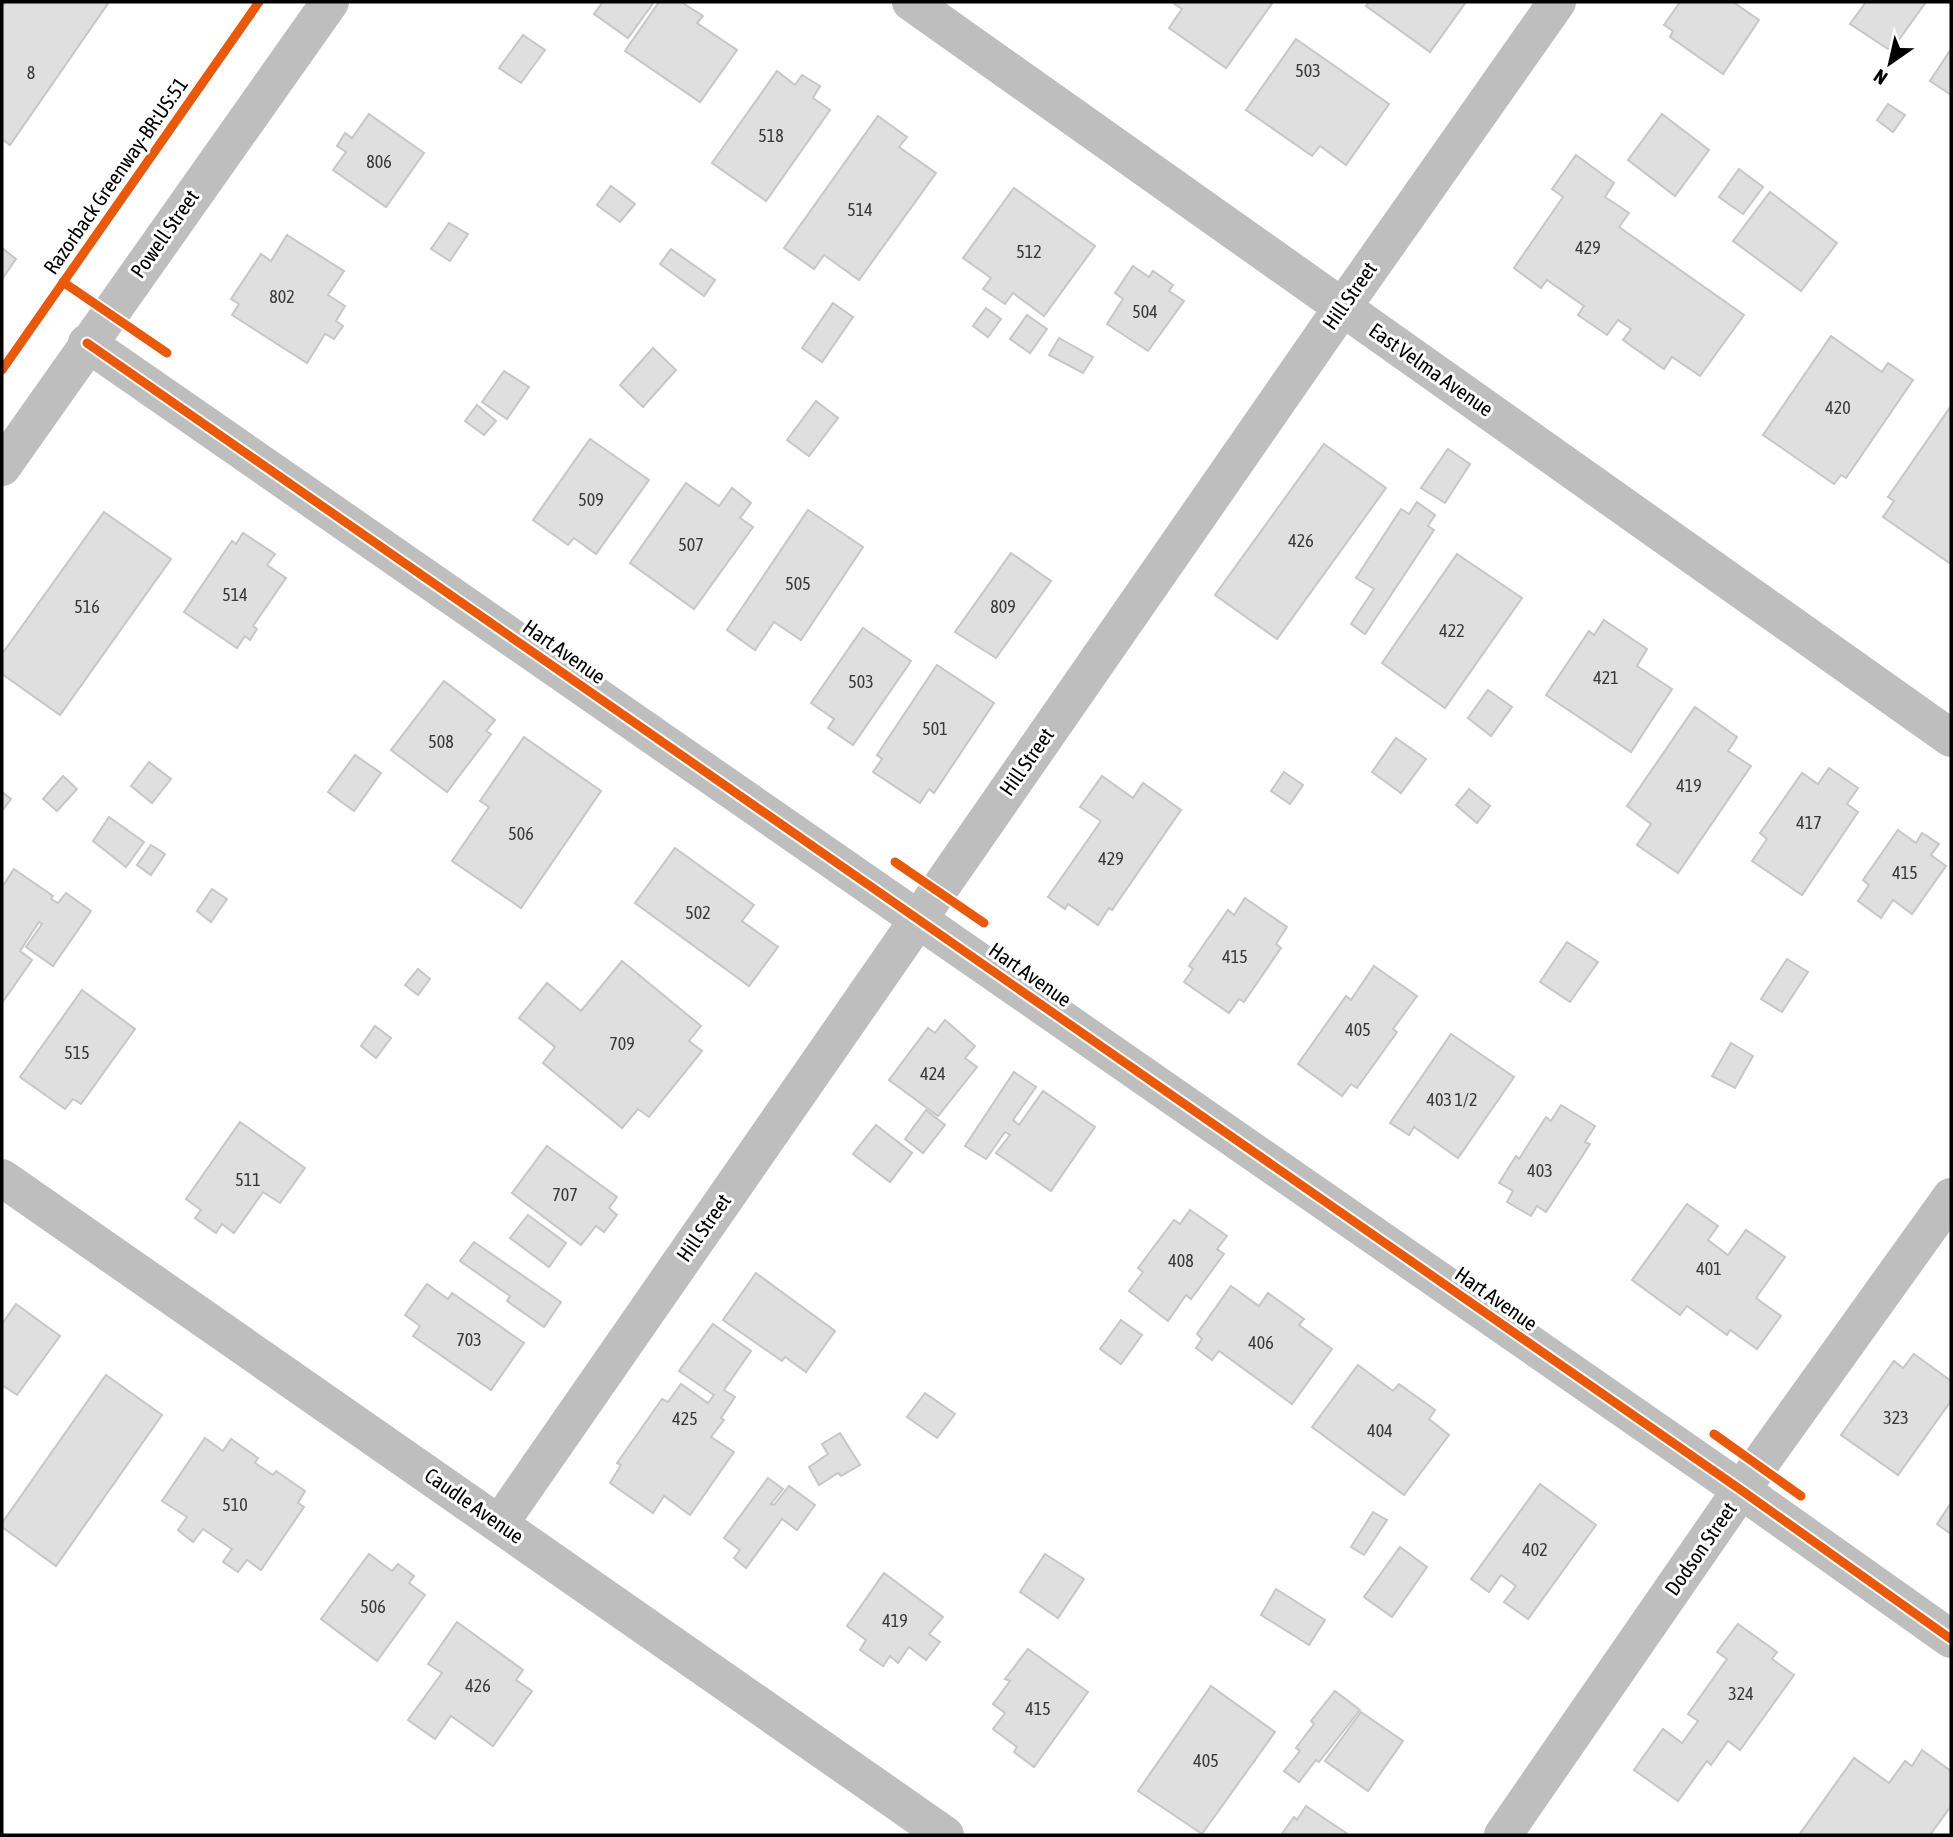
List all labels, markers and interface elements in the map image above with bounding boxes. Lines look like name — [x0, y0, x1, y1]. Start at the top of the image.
north arrow — [1855, 28, 1925, 98]
house number: 503 — [1295, 60, 1321, 81]
house number: 8 — [27, 62, 35, 83]
text: N — [1870, 65, 1891, 89]
street label: Razorback Greenway-BR:US:51 — [38, 72, 192, 278]
house number: 518 — [758, 125, 784, 146]
house number: 806 — [366, 151, 392, 172]
street label: Powell Street — [125, 185, 203, 282]
house number: 514 — [847, 199, 873, 220]
house number: 429 — [1575, 237, 1601, 258]
house number: 512 — [1016, 241, 1042, 262]
street label: Hill Street — [1317, 257, 1381, 334]
house number: 802 — [269, 286, 295, 307]
house number: 504 — [1132, 301, 1158, 322]
street label: East Velma Avenue — [1365, 318, 1498, 421]
house number: 420 — [1825, 397, 1851, 418]
house number: 509 — [578, 489, 604, 510]
house number: 426 — [1288, 530, 1314, 551]
house number: 507 — [678, 534, 704, 555]
house number: 505 — [785, 573, 811, 594]
house number: 514 — [222, 584, 248, 605]
house number: 516 — [74, 596, 100, 617]
house number: 809 — [990, 596, 1016, 617]
street label: Hart Avenue — [519, 614, 610, 688]
house number: 422 — [1439, 620, 1465, 641]
house number: 421 — [1593, 667, 1619, 688]
house number: 503 — [848, 671, 874, 692]
house number: 501 — [922, 718, 948, 739]
street label: Hill Street — [994, 723, 1058, 800]
house number: 508 — [428, 731, 454, 752]
house number: 419 — [1676, 775, 1702, 796]
house number: 417 — [1796, 812, 1822, 833]
house number: 506 — [508, 823, 534, 844]
house number: 429 — [1098, 848, 1124, 869]
house number: 415 — [1892, 862, 1918, 883]
house number: 502 — [685, 902, 711, 923]
street label: Hart Avenue — [985, 937, 1076, 1011]
house number: 415 — [1222, 946, 1248, 967]
house number: 405 — [1345, 1019, 1371, 1040]
house number: 709 — [609, 1033, 635, 1054]
house number: 515 — [64, 1042, 90, 1063]
house number: 424 — [920, 1063, 946, 1084]
house number: 403 1/2 — [1427, 1089, 1477, 1110]
house number: 403 — [1527, 1160, 1553, 1181]
house number: 511 — [235, 1169, 261, 1190]
house number: 707 — [552, 1184, 578, 1205]
street label: Hill Street — [671, 1189, 735, 1266]
house number: 408 — [1168, 1250, 1194, 1271]
house number: 401 — [1696, 1258, 1722, 1279]
street label: Hart Avenue — [1451, 1261, 1542, 1335]
house number: 703 — [456, 1329, 482, 1350]
house number: 406 — [1248, 1332, 1274, 1353]
house number: 323 — [1883, 1407, 1909, 1428]
house number: 425 — [672, 1408, 698, 1429]
house number: 404 — [1367, 1420, 1393, 1441]
street label: Caudle Avenue — [420, 1462, 529, 1548]
house number: 510 — [222, 1494, 248, 1515]
street label: Dodson Street — [1659, 1497, 1741, 1600]
house number: 402 — [1522, 1539, 1548, 1560]
house number: 506 — [360, 1596, 386, 1617]
house number: 419 — [882, 1610, 908, 1631]
house number: 426 — [465, 1675, 491, 1696]
house number: 324 — [1728, 1683, 1754, 1704]
house number: 415 — [1025, 1698, 1051, 1719]
house number: 405 — [1193, 1750, 1219, 1771]

